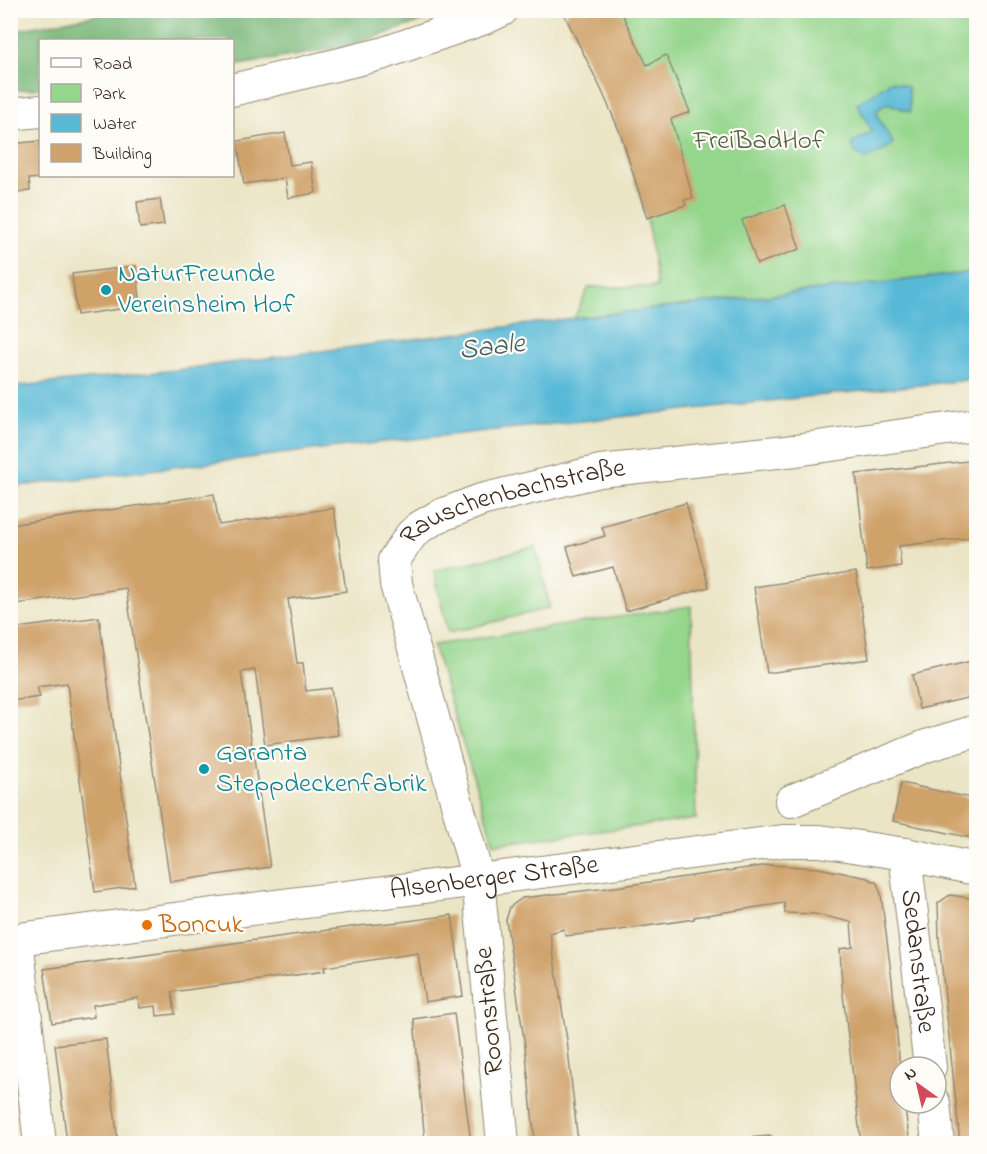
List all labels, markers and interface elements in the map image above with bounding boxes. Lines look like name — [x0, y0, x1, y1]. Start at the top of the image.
legend — [39, 39, 234, 177]
text: Road — [93, 52, 132, 78]
text: Park — [93, 82, 126, 108]
text: Water — [93, 112, 137, 138]
park label: FreiBadHof — [693, 122, 825, 161]
text: Building — [92, 142, 152, 169]
place label: NaturFreunde Vereinsheim Hof — [117, 255, 295, 325]
marker: NaturFreunde Vereinsheim Hof — [99, 283, 113, 297]
water label: Saale — [457, 324, 528, 372]
street label: Rauschenbachstraße — [390, 449, 628, 553]
place label: Garanta Steppdeckenfabrik — [216, 734, 427, 804]
marker: Garanta Steppdeckenfabrik — [197, 762, 211, 776]
street label: Alsenberger Straße — [387, 845, 602, 911]
street label: Sedanstraße — [890, 887, 945, 1036]
place label: Boncuk — [158, 906, 244, 945]
marker: Boncuk — [140, 918, 154, 932]
street label: Roonstraße — [465, 944, 515, 1077]
north arrow — [888, 1055, 948, 1115]
text: N — [900, 1061, 922, 1087]

